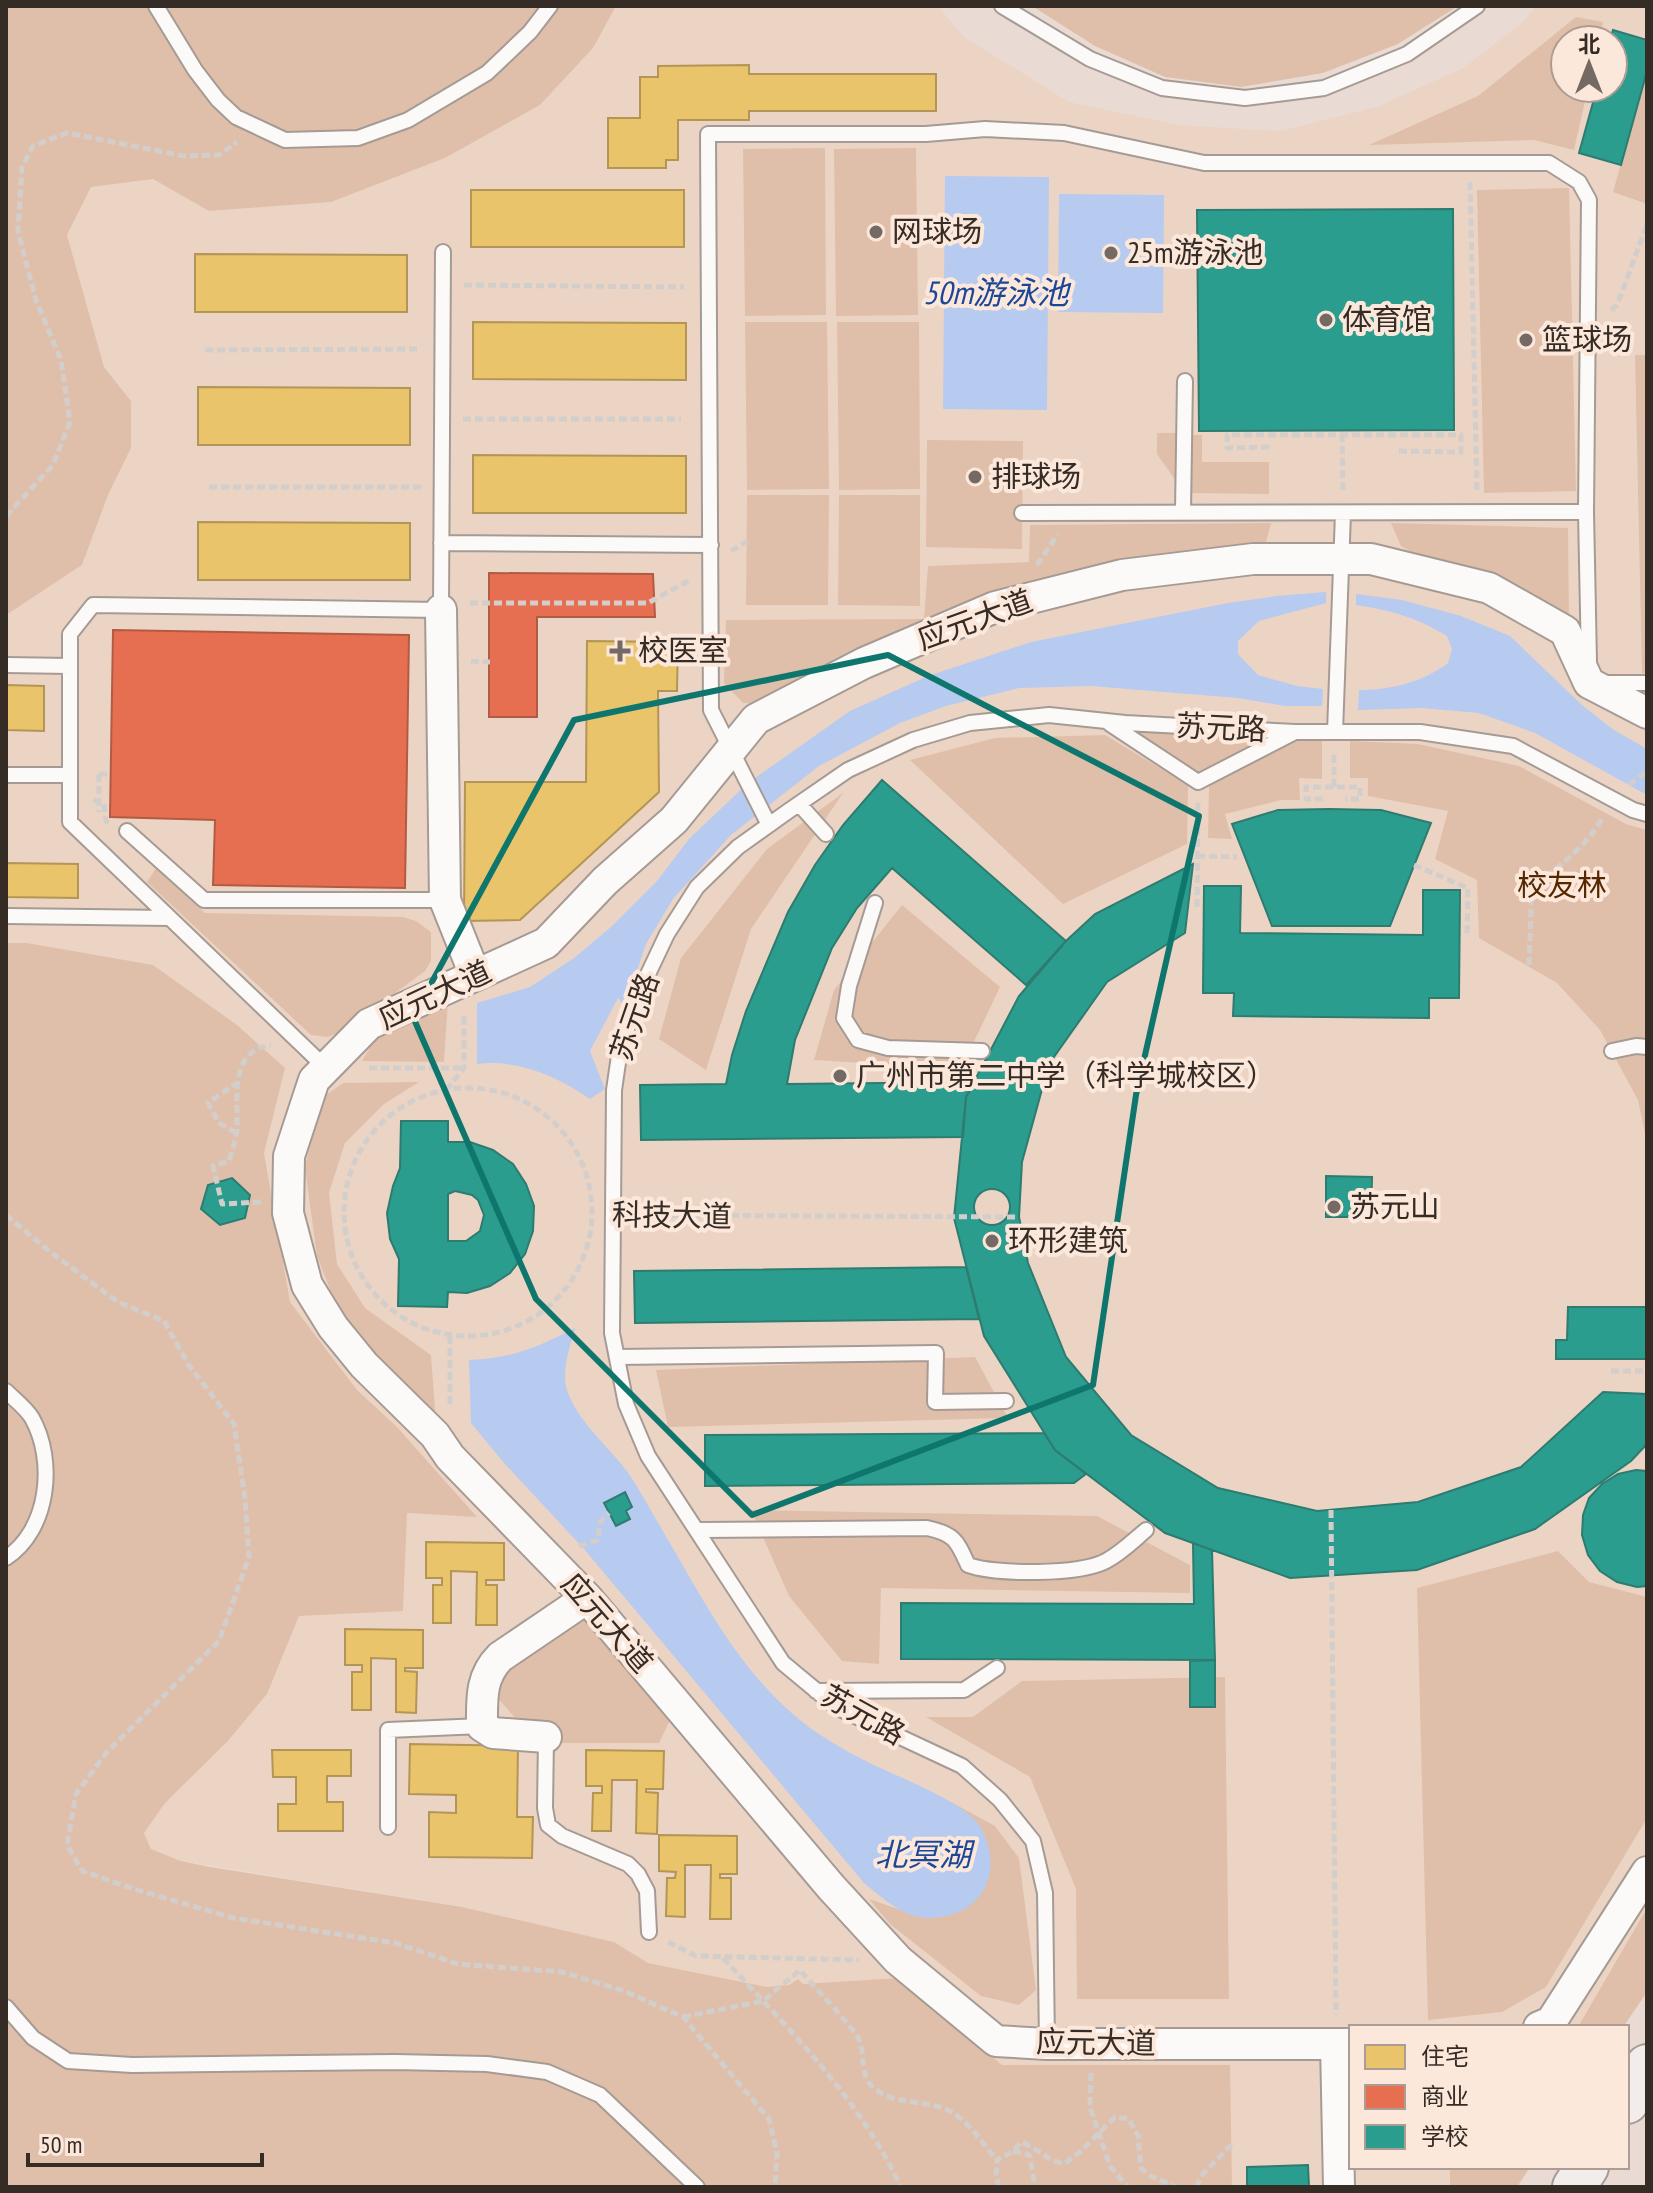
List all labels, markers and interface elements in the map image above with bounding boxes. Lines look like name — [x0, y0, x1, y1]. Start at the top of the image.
north arrow — [1549, 24, 1629, 104]
text: 北 — [1578, 30, 1600, 58]
place label: 网球场 — [892, 211, 982, 250]
marker: 网球场 — [867, 223, 885, 241]
place label: 25m游泳池 — [1127, 232, 1264, 271]
marker: 25m游泳池 — [1102, 244, 1120, 262]
water label: 50m游泳池 — [923, 271, 1072, 313]
place label: 体育馆 — [1342, 299, 1432, 338]
marker: 体育馆 — [1317, 311, 1335, 329]
place label: 篮球场 — [1542, 319, 1632, 358]
marker: 篮球场 — [1517, 331, 1535, 349]
place label: 排球场 — [991, 456, 1081, 495]
marker: 排球场 — [966, 468, 984, 486]
street label: 应元大道 — [911, 580, 1038, 657]
place label: 校医室 — [638, 630, 728, 669]
marker: 校医室 — [609, 640, 631, 662]
street label: 苏元路 — [1175, 705, 1267, 748]
park label: 校友林 — [1517, 865, 1607, 904]
street label: 应元大道 — [372, 951, 497, 1037]
street label: 苏元路 — [600, 968, 667, 1065]
place label: 广州市第二中学（科学城校区） — [856, 1055, 1276, 1094]
marker: 广州市第二中学（科学城校区） — [831, 1067, 849, 1085]
place label: 苏元山 — [1350, 1186, 1440, 1225]
street label: 科技大道 — [612, 1194, 732, 1235]
marker: 苏元山 — [1325, 1198, 1343, 1216]
place label: 环形建筑 — [1008, 1220, 1128, 1259]
marker: 环形建筑 — [983, 1232, 1001, 1250]
street label: 应元大道 — [554, 1564, 662, 1680]
street label: 苏元路 — [815, 1675, 913, 1753]
water label: 北冥湖 — [875, 1833, 976, 1875]
street label: 应元大道 — [1036, 2021, 1156, 2062]
legend — [1349, 2025, 1629, 2169]
text: 住宅 — [1421, 2041, 1469, 2072]
text: 商业 — [1421, 2081, 1469, 2112]
scale bar — [28, 2117, 262, 2167]
text: 学校 — [1421, 2121, 1469, 2152]
text: 50 m — [40, 2129, 82, 2160]

